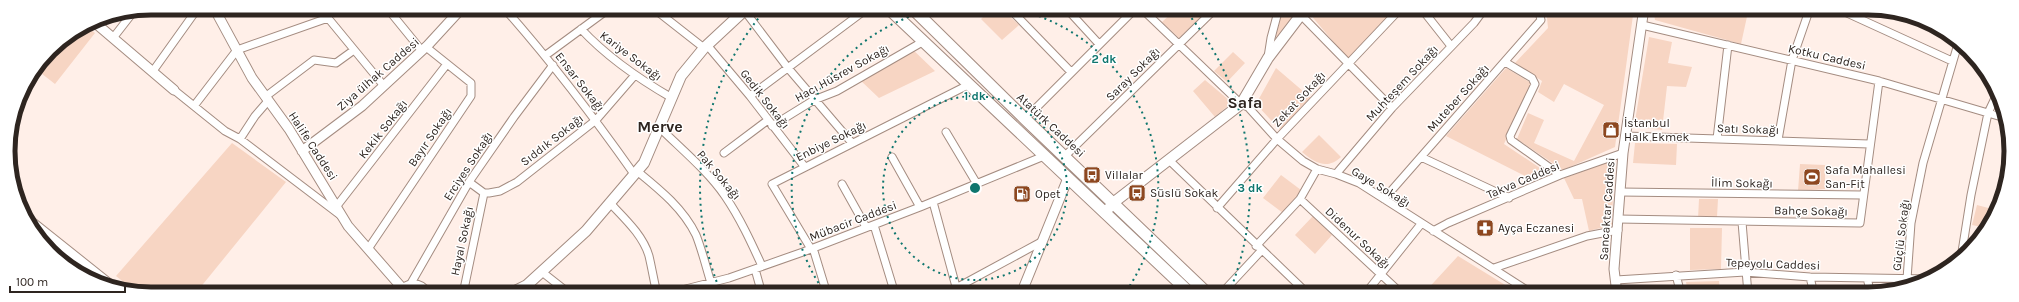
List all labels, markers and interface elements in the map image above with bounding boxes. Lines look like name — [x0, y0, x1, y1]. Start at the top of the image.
street label: Kariye Sokağı — [597, 28, 665, 84]
street label: Ziya ülhak Caddesi — [334, 35, 422, 113]
street label: Hacı Hüsrev Sokağı — [792, 41, 892, 105]
street label: Kotku Caddesi — [1787, 41, 1867, 73]
street label: Muhteşem Sokağı — [1363, 42, 1441, 124]
street label: Saray Sokağı — [1103, 44, 1163, 104]
street label: Ensar Sokağı — [552, 49, 608, 115]
text: 2 dk — [1092, 52, 1116, 66]
street label: Muteber Sokağı — [1424, 61, 1492, 135]
street label: Gedik Sokağı — [737, 66, 793, 132]
street label: Zekat Sokağı — [1269, 68, 1329, 130]
text: 1 dk — [964, 89, 986, 103]
street label: Atatürk Caddesi — [1014, 90, 1088, 160]
district label: Safa — [1228, 93, 1262, 112]
street label: Kekik Sokağı — [356, 97, 410, 161]
street label: Bayır Sokağı — [405, 105, 455, 169]
street label: Halife Caddesi — [286, 109, 340, 183]
street label: Sıddık Sokağı — [518, 111, 586, 169]
place label: İstanbul Halk Ekmek — [1624, 116, 1689, 144]
district label: Merve — [637, 117, 683, 136]
street label: Enbiye Sokağı — [793, 118, 869, 164]
shop icon: İstanbul Halk Ekmek — [1601, 120, 1621, 140]
street label: Satı Sokağı — [1717, 121, 1779, 137]
street label: Erciyes Sokağı — [441, 129, 495, 203]
street label: Pak Sokağı — [694, 147, 744, 203]
street label: Sancaktar Caddesi — [1596, 157, 1618, 261]
street label: Takva Caddesi — [1484, 158, 1562, 202]
place label: Safa Mahallesi San-Fit — [1825, 163, 1906, 191]
street label: Gaye Sokağı — [1349, 164, 1413, 210]
bus stop icon: Villalar — [1082, 165, 1102, 185]
sports icon: Safa Mahallesi San-Fit — [1802, 167, 1822, 187]
place label: Villalar — [1105, 168, 1144, 182]
street label: İlim Sokağı — [1711, 175, 1773, 191]
centre of rings — [968, 181, 982, 195]
text: 3 dk — [1238, 181, 1262, 195]
bus stop icon: Süslü Sokak — [1127, 183, 1147, 203]
fuel station icon: Opet — [1012, 184, 1032, 204]
place label: Süslü Sokak — [1150, 186, 1218, 200]
place label: Opet — [1035, 187, 1061, 201]
street label: Mübacir Caddesi — [807, 198, 899, 244]
street label: Güçlü Sokağı — [1890, 198, 1912, 272]
street label: Bahçe Sokağı — [1774, 203, 1848, 219]
street label: Didenur Sokağı — [1323, 204, 1393, 272]
street label: Hayal Sokağı — [448, 205, 476, 277]
pharmacy icon: Ayça Eczanesi — [1475, 218, 1495, 238]
place label: Ayça Eczanesi — [1498, 221, 1574, 235]
street label: Tepeyolu Caddesi — [1726, 255, 1820, 273]
scale bar — [10, 268, 125, 294]
text: 100 m — [16, 275, 48, 289]

